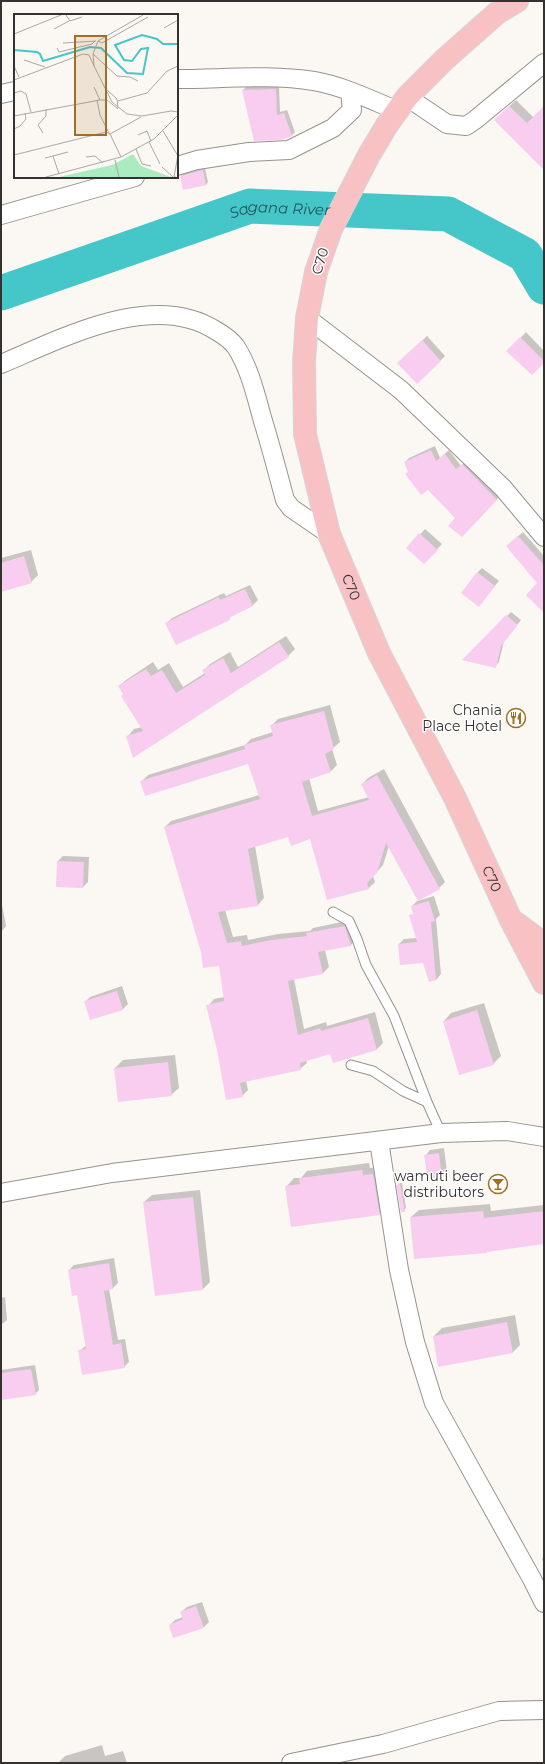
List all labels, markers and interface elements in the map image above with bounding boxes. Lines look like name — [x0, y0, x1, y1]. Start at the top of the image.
inset map — [14, 14, 178, 178]
water label: Sagana River — [226, 196, 332, 222]
street label: C70 — [307, 245, 333, 277]
street label: C70 — [338, 571, 365, 603]
place label: Chania Place Hotel — [422, 701, 502, 735]
restaurant icon: Chania Place Hotel — [505, 707, 527, 729]
street label: C70 — [478, 863, 506, 895]
place label: wamuti beer distributors — [394, 1167, 484, 1201]
bar icon: wamuti beer distributors — [487, 1173, 509, 1195]

